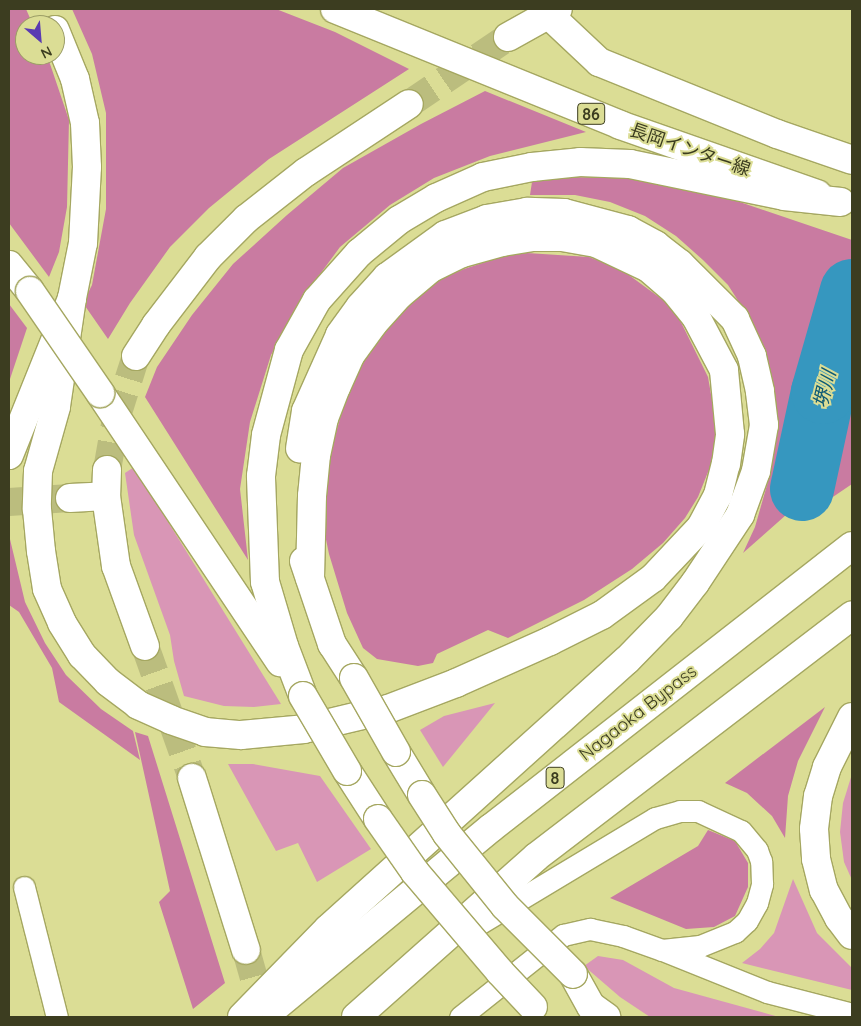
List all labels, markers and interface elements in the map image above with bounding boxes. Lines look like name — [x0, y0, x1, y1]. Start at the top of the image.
north arrow — [15, 15, 65, 65]
text: N — [38, 42, 55, 63]
road number: 86 — [576, 100, 606, 128]
street label: 長岡インター線 — [627, 119, 753, 181]
water label: 堺川 — [809, 368, 841, 410]
street label: Nagaoka Bypass — [575, 660, 701, 766]
road number: 8 — [545, 764, 565, 791]

